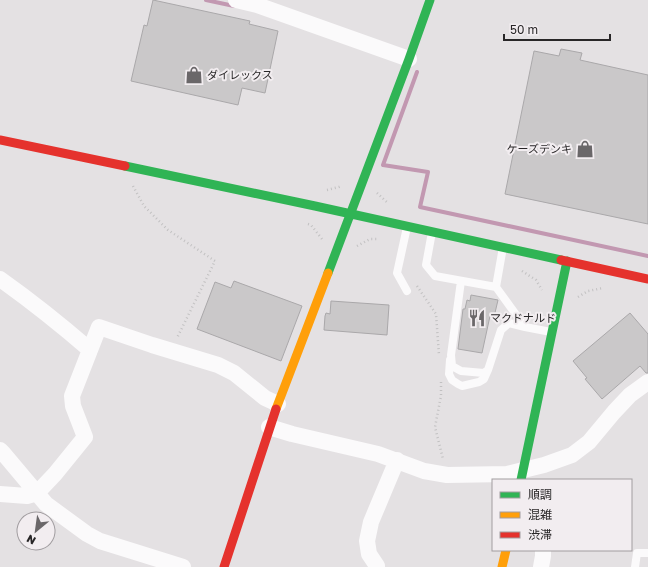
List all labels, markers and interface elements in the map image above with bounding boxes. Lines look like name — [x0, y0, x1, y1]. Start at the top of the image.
scale bar — [504, 16, 610, 42]
text: 50 m — [510, 22, 538, 37]
shop icon: ダイレックス — [184, 65, 204, 85]
place label: ダイレックス — [207, 68, 273, 81]
shop icon: ケーズデンキ — [575, 139, 595, 159]
place label: ケーズデンキ — [507, 142, 572, 155]
restaurant icon: マクドナルド — [467, 308, 487, 328]
place label: マクドナルド — [490, 311, 556, 324]
legend — [492, 479, 632, 551]
text: 順調 — [528, 487, 552, 502]
text: 混雑 — [528, 507, 552, 522]
north arrow — [16, 511, 56, 551]
text: 渋滞 — [528, 527, 552, 542]
text: N — [24, 532, 38, 548]

